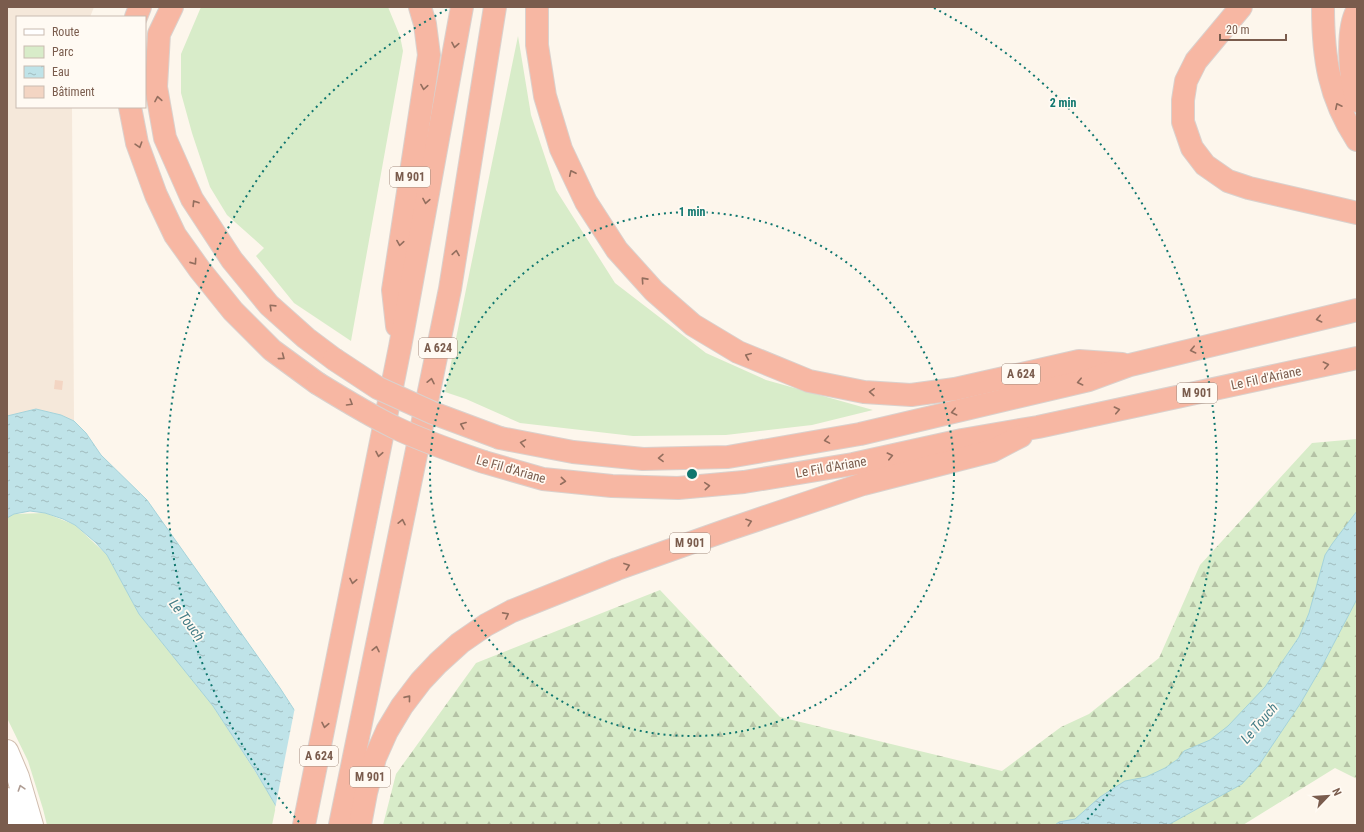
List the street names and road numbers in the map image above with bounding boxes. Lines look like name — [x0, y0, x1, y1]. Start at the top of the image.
road number: M 901 — [390, 167, 430, 187]
road number: A 624 — [419, 338, 457, 358]
street label: Le Fil d'Ariane — [1229, 363, 1303, 393]
road number: A 624 — [1002, 364, 1040, 384]
road number: M 901 — [1177, 383, 1217, 403]
street label: Le Fil d'Ariane — [475, 452, 547, 486]
street label: Le Fil d'Ariane — [794, 453, 868, 481]
road number: M 901 — [670, 533, 710, 553]
road number: A 624 — [300, 746, 338, 766]
road number: M 901 — [350, 767, 390, 787]

